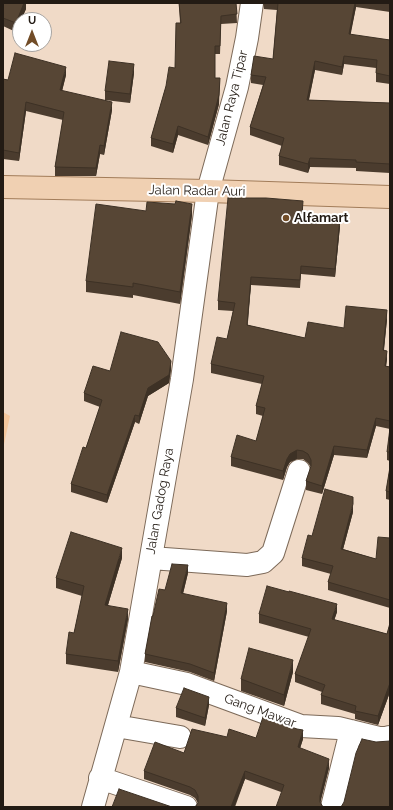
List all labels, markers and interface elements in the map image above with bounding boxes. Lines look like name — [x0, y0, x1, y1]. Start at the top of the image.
north arrow — [12, 12, 52, 52]
text: U — [28, 14, 36, 27]
street label: Jalan Raya Tipar — [213, 49, 251, 147]
street label: Jalan Radar Auri — [148, 182, 246, 200]
place label: Alfamart — [294, 210, 349, 226]
marker: Alfamart — [281, 213, 291, 223]
street label: Jalan Gadog Raya — [143, 447, 177, 555]
street label: Gang Mawar — [222, 691, 298, 731]

